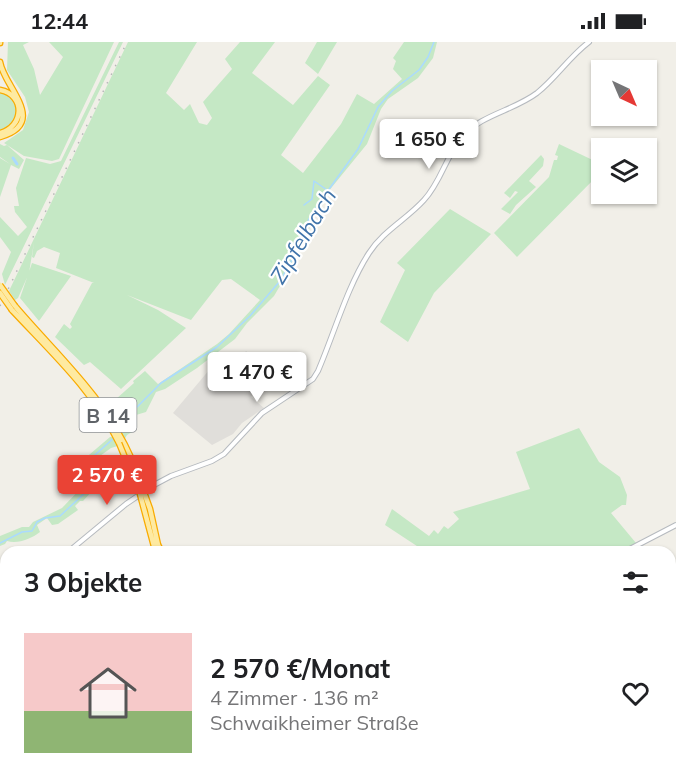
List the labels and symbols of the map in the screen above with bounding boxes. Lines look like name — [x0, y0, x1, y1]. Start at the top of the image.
north arrow — [591, 60, 657, 126]
pin: 1 650 € — [374, 119, 484, 170]
water label: Zipfelbach — [264, 183, 342, 289]
pin: 1 470 € — [202, 352, 312, 403]
road number: B 14 — [80, 398, 136, 432]
pin: 2 570 € — [52, 455, 162, 506]

